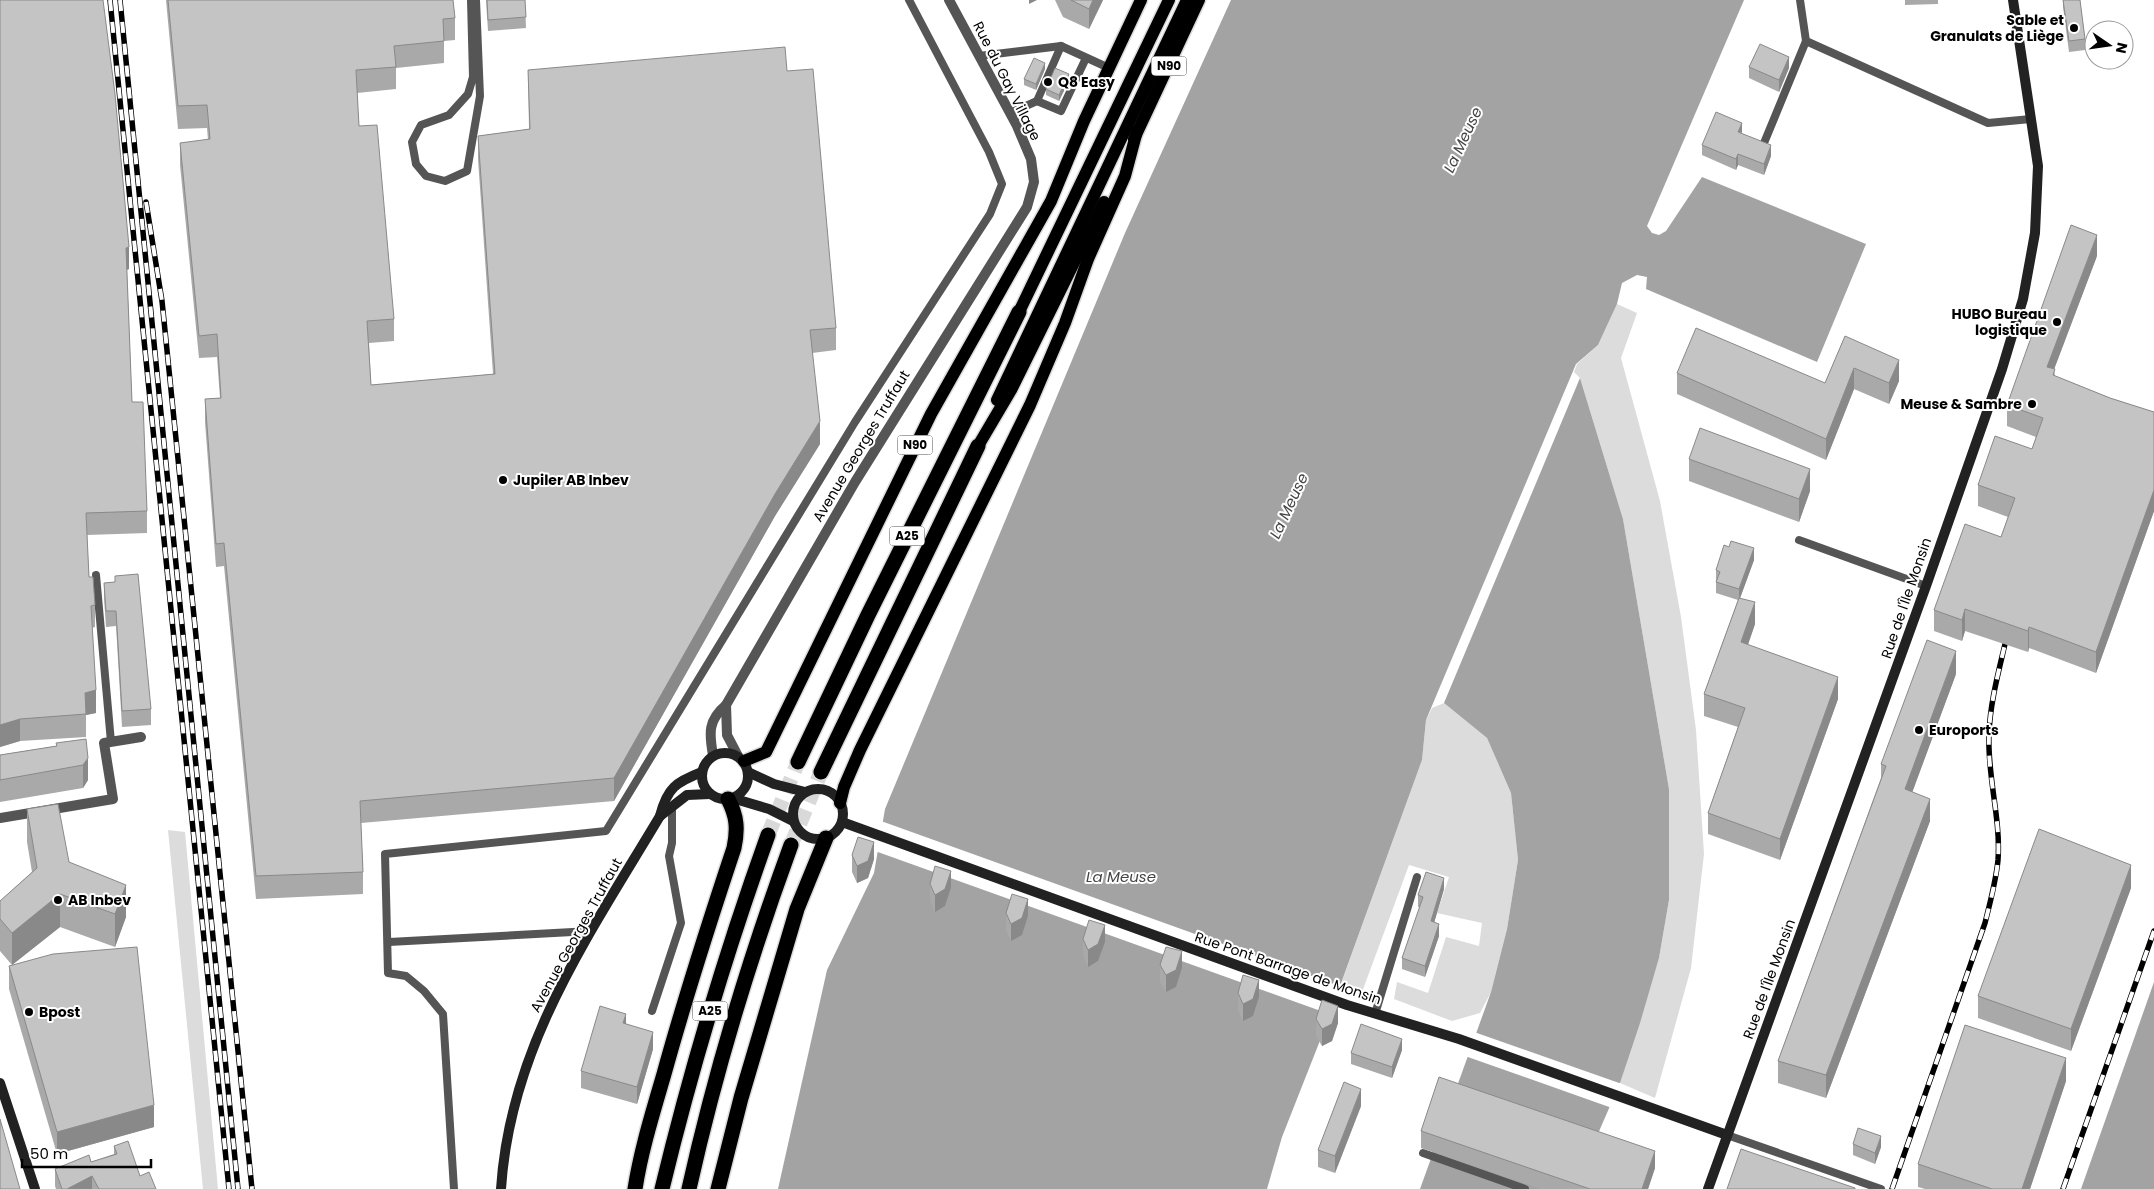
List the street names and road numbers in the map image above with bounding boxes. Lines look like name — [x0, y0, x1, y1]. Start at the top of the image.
street label: Rue du Gay Village — [968, 18, 1046, 144]
road number: N90 — [1152, 56, 1186, 76]
street label: Avenue Georges Truffaut — [808, 366, 914, 526]
road number: N90 — [898, 436, 932, 454]
road number: A25 — [890, 526, 924, 546]
street label: Rue de l'Île Monsin — [1876, 535, 1936, 661]
street label: Avenue Georges Truffaut — [525, 854, 627, 1016]
street label: Rue de l'Île Monsin — [1738, 916, 1800, 1042]
street label: Rue Pont Barrage de Monsin — [1192, 927, 1384, 1009]
road number: A25 — [692, 1001, 728, 1020]

